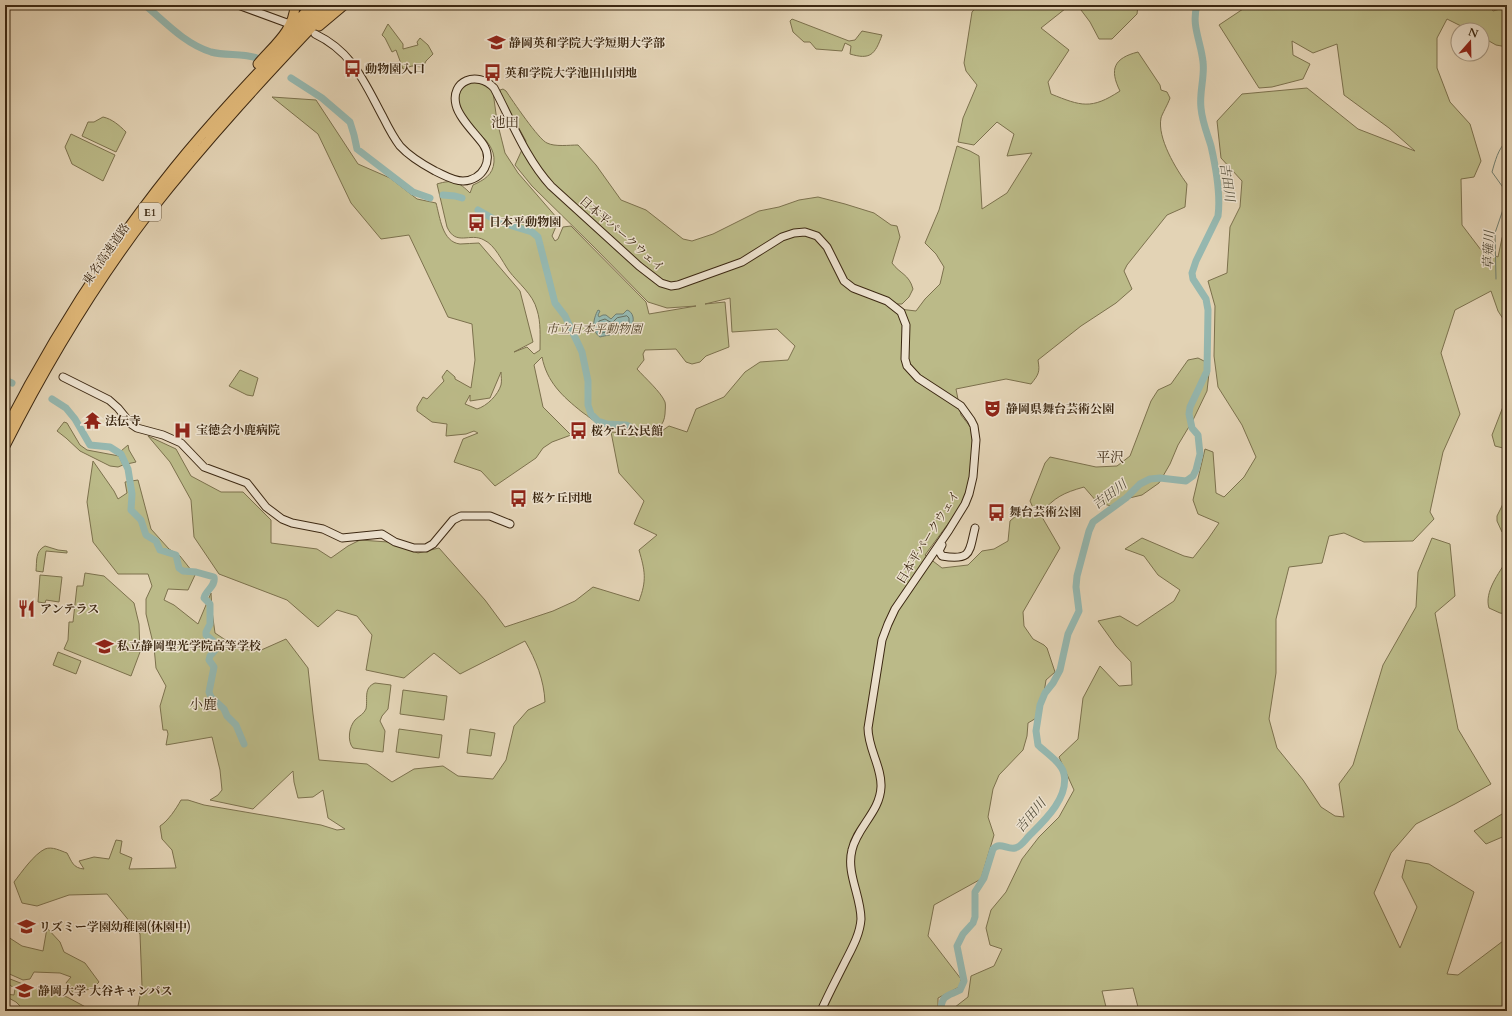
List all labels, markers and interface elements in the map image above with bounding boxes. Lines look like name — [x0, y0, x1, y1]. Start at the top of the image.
north arrow — [1450, 22, 1490, 62]
text: N — [1466, 24, 1481, 42]
school or university icon: 静岡英和学院大学短期大学部 — [486, 33, 506, 53]
place label: 静岡英和学院大学短期大学部 — [509, 35, 665, 51]
bus stop icon: 動物園入口 — [342, 59, 362, 79]
place label: 動物園入口 — [365, 61, 425, 77]
bus stop icon: 英和学院大学池田山団地 — [482, 63, 502, 83]
place label: 英和学院大学池田山団地 — [505, 65, 637, 81]
district label: 池田 — [491, 113, 519, 132]
water label: 吉田川 — [1215, 162, 1239, 205]
street label: 日本平パークウェイ — [576, 193, 668, 275]
road number: E1 — [139, 203, 161, 221]
bus stop icon: 日本平動物園 — [466, 212, 486, 232]
place label: 日本平動物園 — [489, 214, 561, 230]
street label: 東名高速道路 — [79, 220, 133, 288]
water label: 草薙川 — [1479, 228, 1499, 270]
park label: 市立日本平動物園 — [546, 321, 644, 337]
theatre icon: 静岡県舞台芸術公園 — [983, 399, 1003, 419]
place label: 静岡県舞台芸術公園 — [1006, 401, 1114, 417]
temple icon: 法伝寺 — [82, 411, 102, 431]
place label: 法伝寺 — [105, 413, 141, 429]
hospital icon: 宝徳会小鹿病院 — [173, 420, 193, 440]
bus stop icon: 桜ケ丘公民館 — [568, 421, 588, 441]
place label: 宝徳会小鹿病院 — [196, 422, 280, 438]
place label: 桜ケ丘公民館 — [591, 423, 663, 439]
district label: 平沢 — [1096, 448, 1124, 467]
water label: 吉田川 — [1089, 475, 1132, 514]
street label: 日本平パークウェイ — [893, 487, 963, 587]
bus stop icon: 桜ケ丘団地 — [509, 488, 529, 508]
place label: 桜ケ丘団地 — [532, 490, 592, 506]
bus stop icon: 舞台芸術公園 — [986, 502, 1006, 522]
place label: 舞台芸術公園 — [1009, 504, 1081, 520]
restaurant icon: アンテラス — [17, 599, 37, 619]
place label: アンテラス — [40, 601, 99, 617]
school or university icon: 私立静岡聖光学院高等学校 — [94, 636, 114, 656]
place label: 私立静岡聖光学院高等学校 — [117, 638, 261, 654]
district label: 小鹿 — [189, 695, 217, 714]
water label: 吉田川 — [1011, 793, 1051, 836]
school or university icon: リズミー学園幼稚園(休園中) — [16, 917, 36, 937]
place label: リズミー学園幼稚園(休園中) — [39, 919, 191, 935]
school or university icon: 静岡大学 大谷キャンパス — [15, 981, 35, 1001]
place label: 静岡大学 大谷キャンパス — [38, 983, 172, 999]

